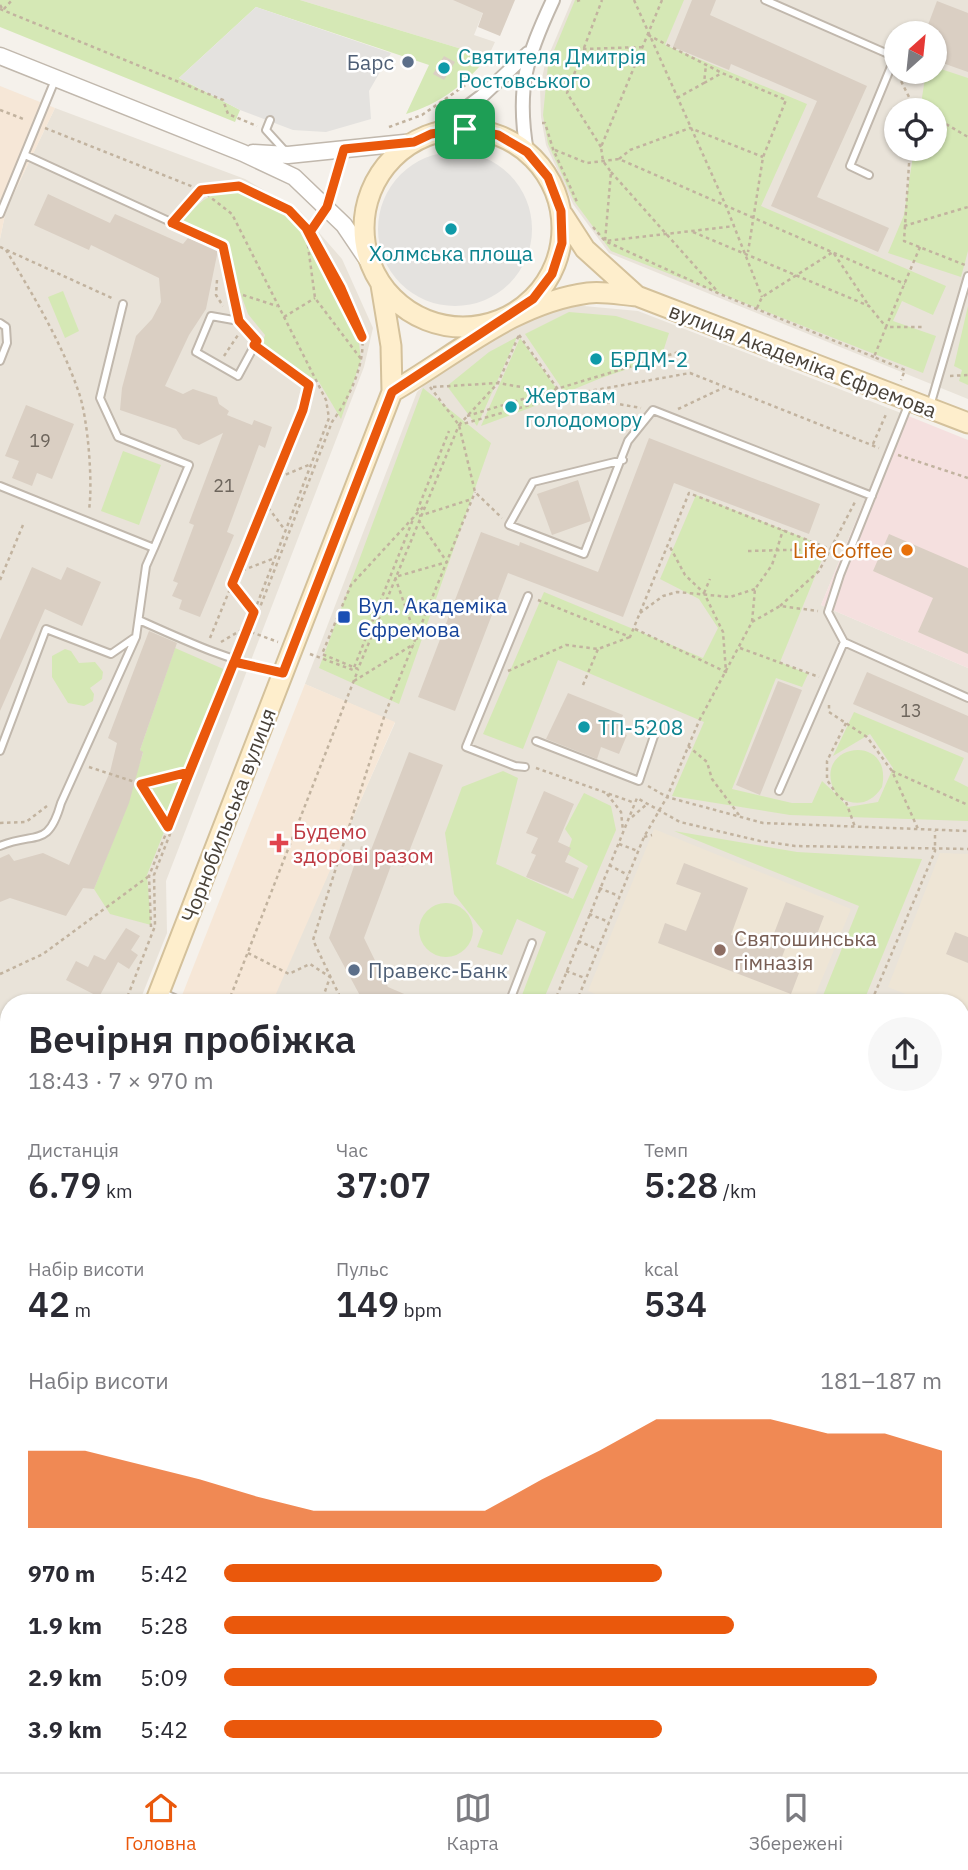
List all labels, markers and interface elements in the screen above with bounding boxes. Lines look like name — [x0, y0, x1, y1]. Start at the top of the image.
north arrow — [884, 21, 947, 84]
map controls — [884, 21, 947, 161]
place label: Святителя Дмитрія Ростовського — [458, 42, 646, 94]
place label: Барс — [347, 48, 394, 76]
marker: Барс — [400, 54, 416, 70]
marker: Святителя Дмитрія Ростовського — [436, 60, 452, 76]
button: locate — [884, 98, 947, 161]
pin — [435, 99, 495, 159]
icon: arrive — [446, 110, 484, 148]
marker: Холмська площа — [443, 221, 459, 237]
place label: Холмська площа — [369, 239, 533, 267]
street label: вулиця Академіка Єфремова — [665, 296, 941, 424]
place label: БРДМ-2 — [610, 345, 688, 373]
marker: БРДМ-2 — [588, 351, 604, 367]
place label: Жертвам голодомору — [525, 381, 643, 433]
marker: Жертвам голодомору — [503, 399, 519, 415]
house number: 19 — [29, 429, 51, 452]
house number: 21 — [213, 474, 235, 497]
place label: Life Coffee — [793, 536, 893, 564]
marker: Life Coffee — [899, 542, 915, 558]
place label: Вул. Академіка Єфремова — [358, 591, 507, 643]
marker: Вул. Академіка Єфремова — [336, 609, 352, 625]
house number: 13 — [900, 699, 922, 722]
street label: Чорнобильська вулиця — [174, 704, 282, 926]
place label: ТП-5208 — [598, 713, 683, 741]
marker: ТП-5208 — [576, 719, 592, 735]
place label: Будемо здорові разом — [293, 817, 434, 869]
marker: Будемо здорові разом — [271, 835, 287, 851]
place label: Святошинська гімназія — [734, 924, 877, 976]
marker: Святошинська гімназія — [712, 942, 728, 958]
place label: Правекс-Банк — [368, 956, 508, 984]
marker: Правекс-Банк — [346, 962, 362, 978]
text: Вечірня пробіжка — [28, 1014, 356, 1063]
button: share — [868, 1017, 942, 1091]
text: 18:43 · 7 × 970 m — [28, 1065, 214, 1095]
text: Дистанція — [28, 1138, 119, 1162]
text: Час — [336, 1138, 368, 1162]
text: Темп — [644, 1138, 688, 1162]
text: 6.79 — [28, 1162, 101, 1208]
text: 37:07 — [336, 1162, 431, 1208]
text: 5:28 — [644, 1162, 718, 1208]
text: km — [101, 1179, 133, 1203]
text: /km — [718, 1179, 757, 1203]
text: Набір висоти — [28, 1257, 144, 1281]
text: Пульс — [336, 1257, 389, 1281]
text: kcal — [644, 1257, 679, 1281]
text: 42 — [28, 1281, 70, 1327]
text: 149 — [336, 1281, 399, 1327]
text: 534 — [644, 1281, 707, 1327]
text: m — [70, 1298, 91, 1322]
text: bpm — [399, 1298, 442, 1322]
text: Набір висоти — [28, 1365, 169, 1395]
text: 181–187 m — [820, 1365, 942, 1395]
text: 970 m — [28, 1558, 95, 1588]
text: 5:42 — [140, 1558, 188, 1588]
text: 1.9 km — [28, 1610, 102, 1640]
text: 5:28 — [140, 1610, 188, 1640]
text: 2.9 km — [28, 1662, 102, 1692]
text: 5:09 — [140, 1662, 188, 1692]
text: 3.9 km — [28, 1714, 102, 1744]
text: 5:42 — [140, 1714, 188, 1744]
tab: Головна — [125, 1789, 196, 1855]
tab: Карта — [446, 1789, 499, 1855]
tab: Збережені — [749, 1789, 843, 1855]

